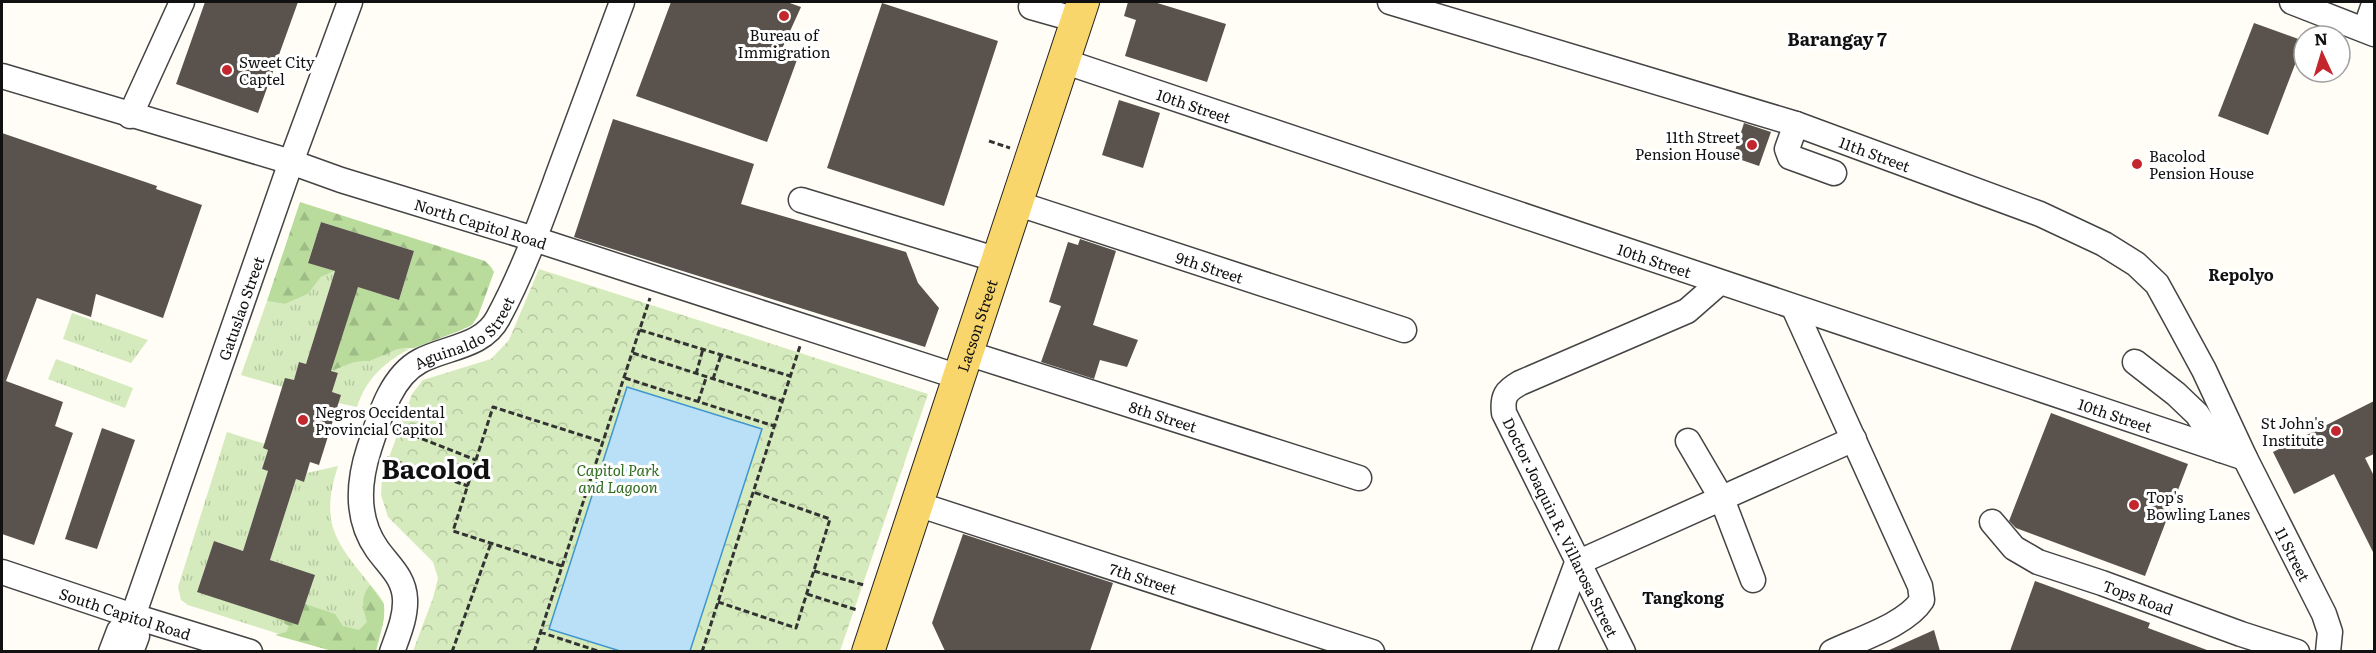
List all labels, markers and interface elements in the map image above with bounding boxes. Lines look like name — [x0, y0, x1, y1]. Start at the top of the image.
marker: Bureau of Immigration — [777, 9, 791, 23]
place label: Bureau of Immigration — [738, 23, 830, 63]
north arrow — [2292, 24, 2352, 84]
district label: Barangay 7 — [1787, 25, 1887, 52]
text: N — [2313, 26, 2328, 50]
place label: Sweet City Captel — [239, 50, 315, 90]
marker: Sweet City Captel — [220, 63, 234, 77]
street label: 10th Street — [1154, 82, 1234, 128]
place label: 11th Street Pension House — [1635, 125, 1740, 165]
street label: 11th Street — [1836, 129, 1914, 177]
marker: 11th Street Pension House — [1745, 138, 1759, 152]
place label: Bacolod Pension House — [2149, 144, 2254, 184]
marker: Bacolod Pension House — [2130, 157, 2144, 171]
street label: North Capitol Road — [412, 192, 550, 254]
street label: 10th Street — [1614, 237, 1695, 283]
street label: 9th Street — [1173, 245, 1247, 288]
street label: Gatuslao Street — [211, 253, 269, 363]
district label: Repolyo — [2208, 262, 2274, 286]
street label: Lacson Street — [950, 276, 1002, 375]
street label: Aguinaldo Street — [409, 292, 519, 374]
street label: 10th Street — [2075, 391, 2155, 438]
street label: 8th Street — [1126, 394, 1200, 437]
place label: Negros Occidental Provincial Capitol — [315, 400, 445, 440]
place label: St John's Institute — [2261, 411, 2324, 451]
marker: Negros Occidental Provincial Capitol — [296, 413, 310, 427]
street label: Doctor Joaquin R. Villarosa Street — [1498, 413, 1624, 641]
marker: St John's Institute — [2329, 424, 2343, 438]
district label: Bacolod — [381, 447, 491, 487]
park label: Capitol Park and Lagoon — [576, 458, 660, 498]
place label: Top's Bowling Lanes — [2146, 485, 2250, 525]
marker: Top's Bowling Lanes — [2127, 498, 2141, 512]
street label: 11 Street — [2270, 523, 2317, 585]
street label: 7th Street — [1107, 556, 1180, 599]
street label: Tops Road — [2100, 573, 2177, 620]
street label: South Capitol Road — [57, 581, 194, 645]
district label: Tangkong — [1642, 585, 1724, 609]

